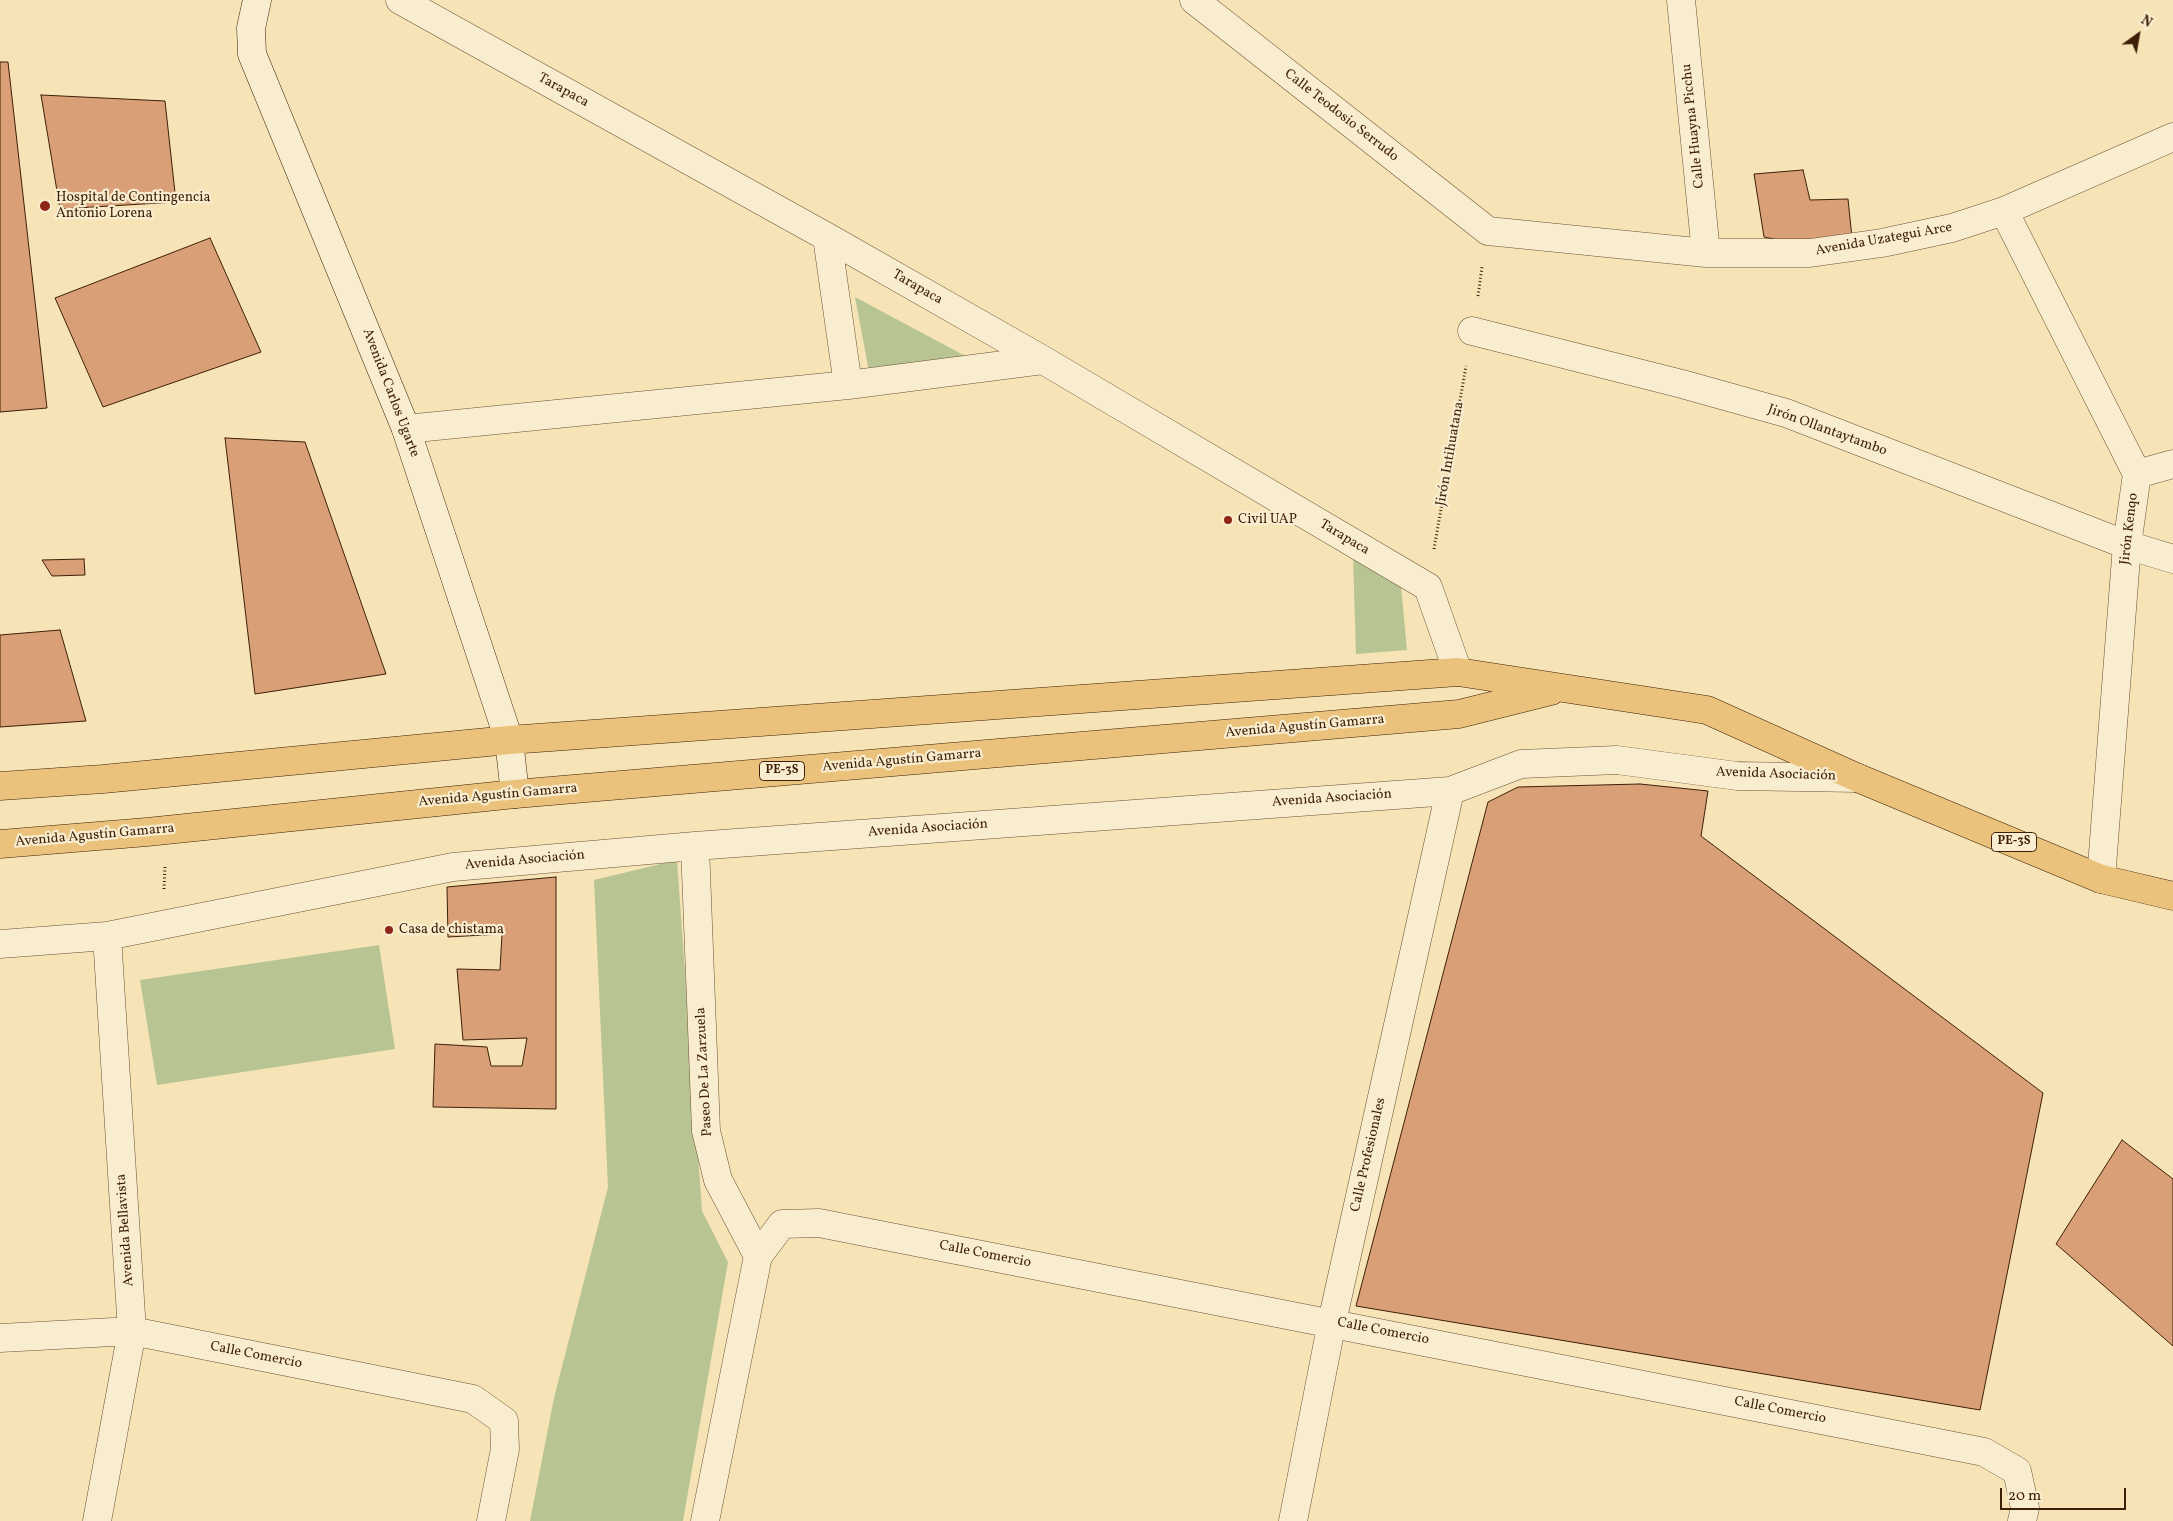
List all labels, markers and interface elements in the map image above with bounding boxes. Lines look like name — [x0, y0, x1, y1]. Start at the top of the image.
north arrow — [2113, 10, 2163, 60]
text: N — [2137, 11, 2156, 33]
street label: Calle Huayna Picchu — [1679, 63, 1709, 189]
street label: Calle Teodosio Serrudo — [1281, 66, 1401, 166]
street label: Tarapaca — [535, 70, 591, 112]
place label: Hospital de Contingencia Antonio Lorena — [56, 190, 210, 222]
marker: Hospital de Contingencia Antonio Lorena — [38, 199, 52, 213]
street label: Avenida Uzategui Arce — [1814, 220, 1954, 260]
street label: Tarapaca — [889, 267, 945, 309]
street label: Avenida Carlos Ugarte — [358, 326, 422, 460]
street label: Jirón Intihuatana — [1434, 400, 1468, 508]
street label: Jirón Ollantaytambo — [1765, 402, 1889, 460]
street label: Jirón Kenqo — [2117, 492, 2143, 566]
place label: Civil UAP — [1238, 512, 1297, 528]
marker: Civil UAP — [1222, 514, 1234, 526]
street label: Tarapaca — [1316, 517, 1372, 559]
street label: Avenida Agustín Gamarra — [1225, 712, 1385, 742]
street label: Avenida Agustín Gamarra — [822, 746, 982, 776]
road number: PE-3S — [760, 761, 804, 780]
street label: Avenida Asociación — [1716, 765, 1836, 785]
street label: Avenida Agustín Gamarra — [418, 781, 578, 811]
street label: Avenida Asociación — [1271, 786, 1393, 812]
street label: Avenida Asociación — [867, 816, 989, 842]
street label: Avenida Agustín Gamarra — [15, 821, 175, 851]
road number: PE-3S — [1992, 832, 2036, 852]
street label: Avenida Asociación — [464, 847, 586, 875]
place label: Casa de chistama — [399, 922, 504, 938]
marker: Casa de chistama — [383, 924, 395, 936]
street label: Paseo De La Zarzuela — [693, 1007, 717, 1137]
street label: Calle Profesionales — [1348, 1096, 1390, 1214]
street label: Avenida Bellavista — [114, 1173, 138, 1287]
street label: Calle Comercio — [938, 1238, 1032, 1272]
street label: Calle Comercio — [1336, 1315, 1430, 1349]
street label: Calle Comercio — [209, 1339, 303, 1373]
street label: Calle Comercio — [1733, 1394, 1827, 1428]
scale bar — [2003, 1478, 2129, 1510]
text: 20 m — [2008, 1486, 2041, 1507]

